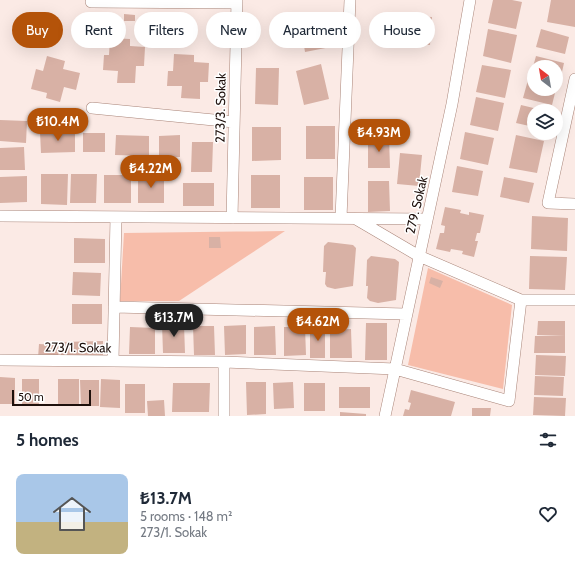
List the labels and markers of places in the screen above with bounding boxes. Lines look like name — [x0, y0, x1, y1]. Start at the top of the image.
pin: ₺10.4M — [25, 108, 91, 142]
pin: ₺4.93M — [346, 119, 412, 153]
pin: ₺4.22M — [118, 155, 184, 189]
pin: ₺13.7M — [141, 304, 207, 338]
pin: ₺4.62M — [285, 308, 351, 342]

